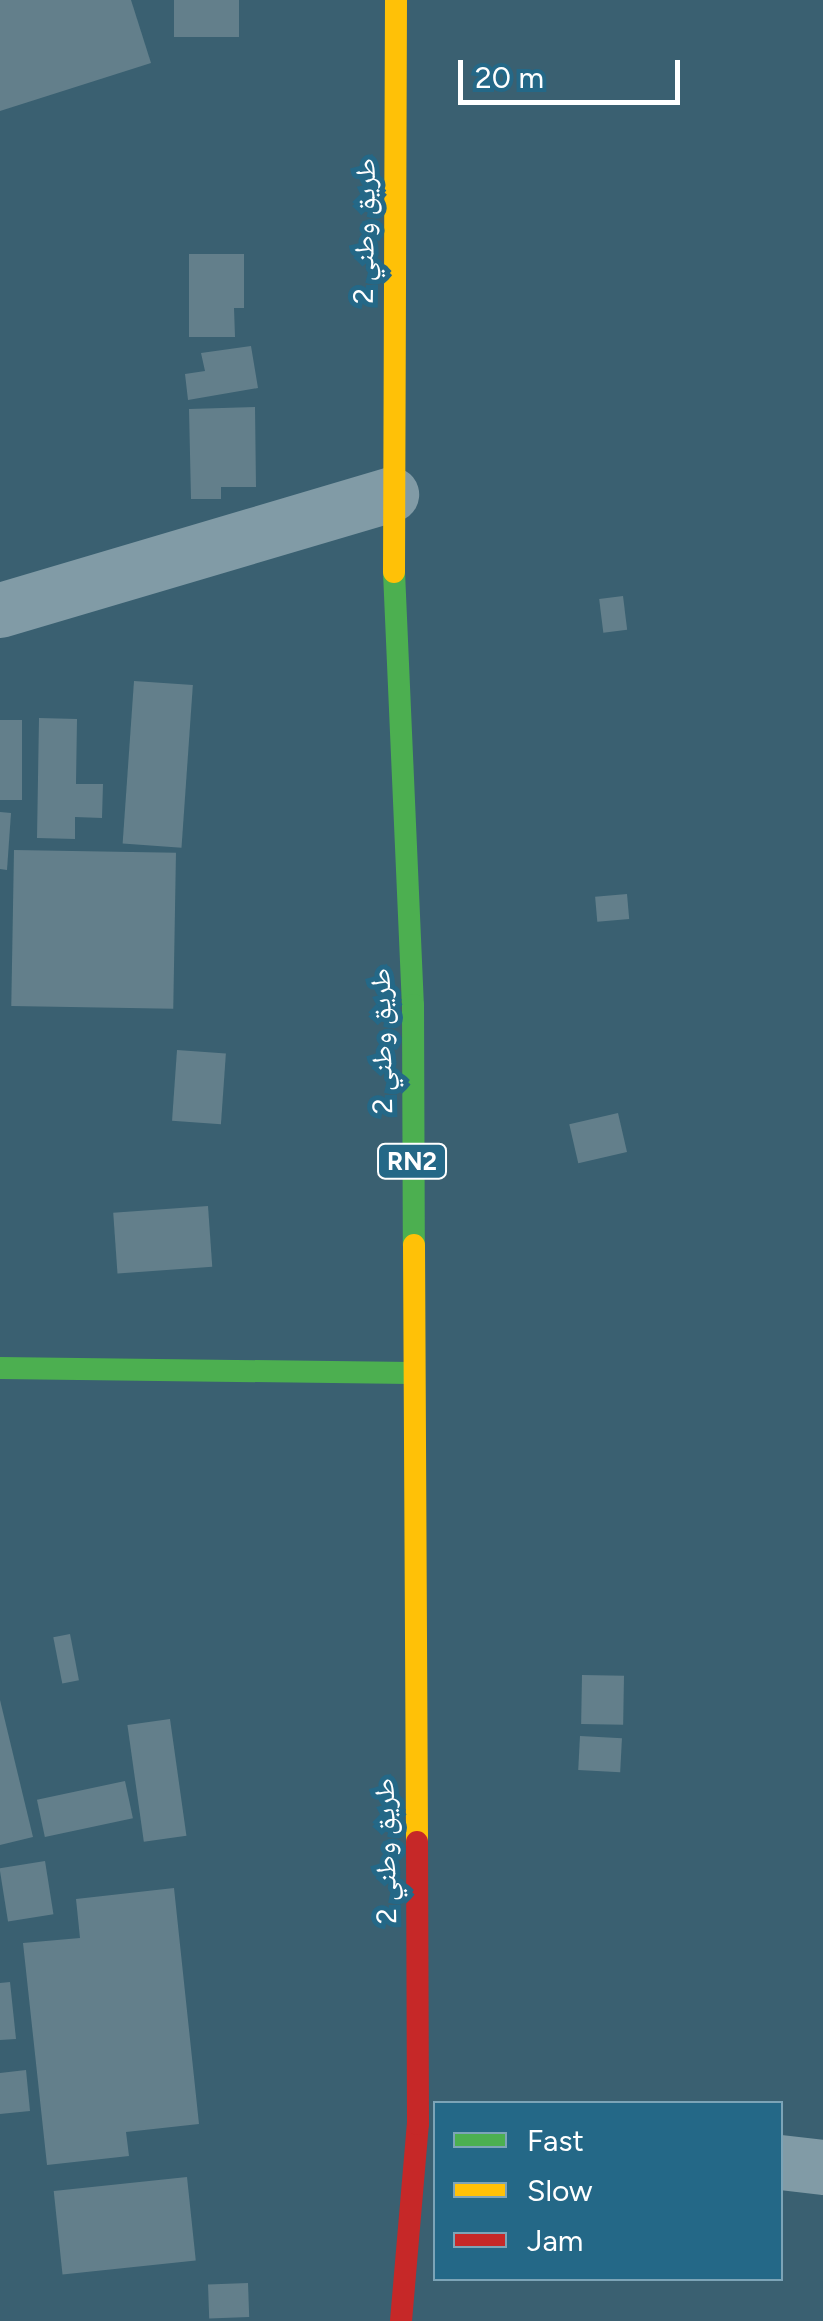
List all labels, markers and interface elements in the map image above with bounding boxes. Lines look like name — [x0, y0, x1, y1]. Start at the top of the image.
scale bar — [463, 40, 686, 102]
text: 20 m — [475, 59, 544, 96]
street label: طريق وطني 2 — [346, 158, 382, 304]
street label: طريق وطني 2 — [363, 968, 399, 1114]
road number: RN2 — [377, 1141, 447, 1181]
street label: طريق وطني 2 — [367, 1778, 403, 1924]
legend — [433, 2101, 783, 2281]
text: Fast — [527, 2122, 584, 2159]
text: Slow — [527, 2172, 593, 2209]
text: Jam — [527, 2222, 583, 2259]

